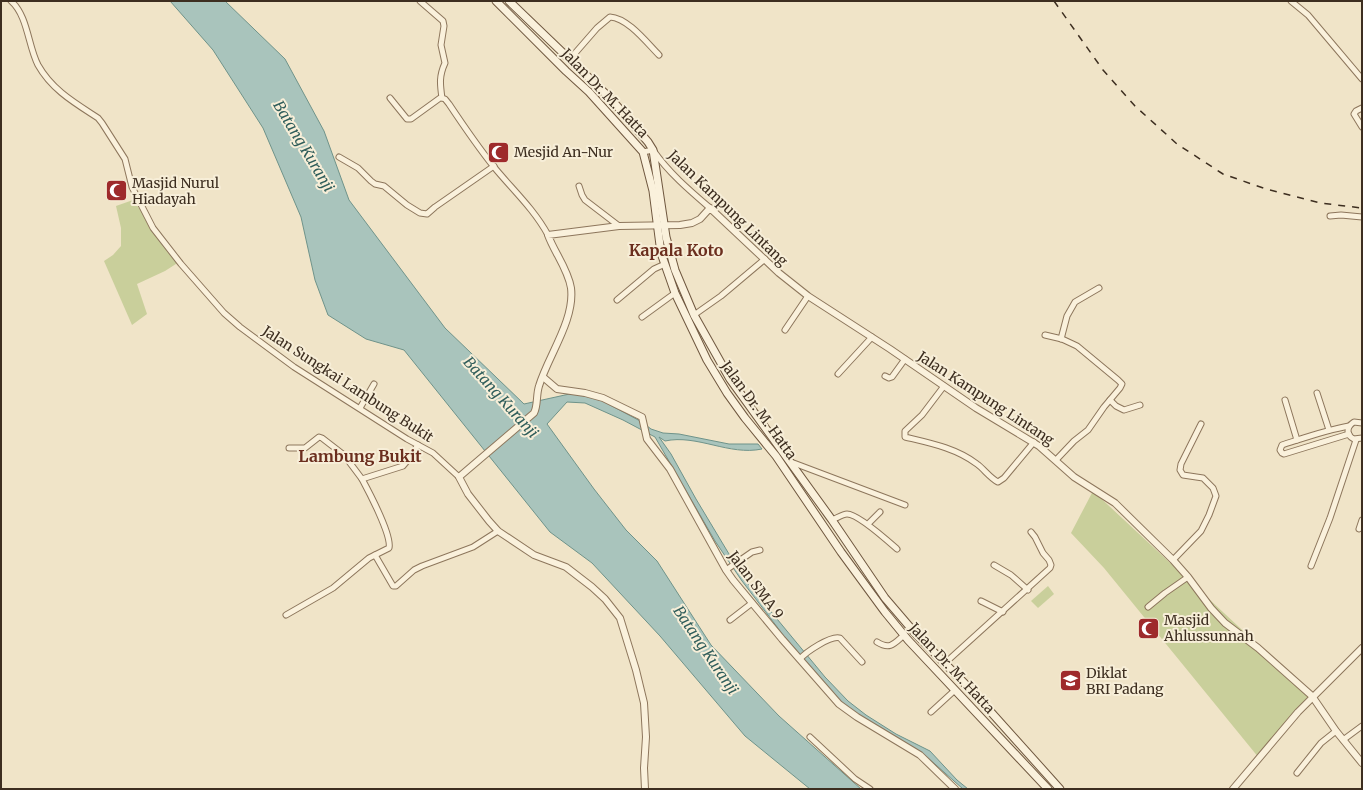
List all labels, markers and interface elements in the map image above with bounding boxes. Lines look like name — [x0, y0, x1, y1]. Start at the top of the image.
street label: Jalan Dr. M. Hatta — [557, 44, 653, 142]
water label: Batang Kuranji — [269, 97, 339, 195]
mosque icon: Mesjid An-Nur — [485, 139, 511, 165]
place label: Mesjid An-Nur — [514, 143, 613, 161]
street label: Jalan Kampung Lintang — [664, 146, 792, 270]
place label: Masjid Nurul Hiadayah — [132, 174, 220, 208]
mosque icon: Masjid Nurul Hiadayah — [104, 178, 130, 204]
district label: Kapala Koto — [629, 240, 724, 260]
street label: Jalan Sungkai Lambung Bukit — [258, 321, 437, 446]
street label: Jalan Kampung Lintang — [914, 347, 1058, 449]
water label: Batang Kuranji — [459, 352, 543, 442]
street label: Jalan Dr. M. Hatta — [717, 356, 801, 463]
district label: Lambung Bukit — [298, 446, 422, 466]
street label: Jalan SMA 9 — [724, 546, 788, 623]
water label: Batang Kuranji — [669, 602, 743, 698]
place label: Masjid Ahlussunnah — [1163, 611, 1254, 645]
mosque icon: Masjid Ahlussunnah — [1135, 615, 1161, 641]
street label: Jalan Dr. M. Hatta — [905, 618, 999, 717]
place label: Diklat BRI Padang — [1086, 664, 1164, 698]
school or university icon: Diklat BRI Padang — [1058, 668, 1084, 694]

